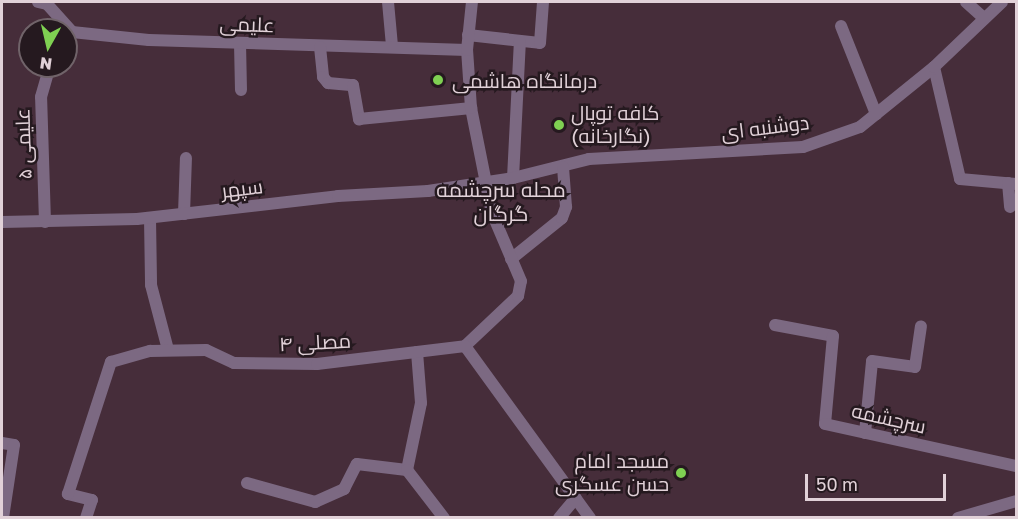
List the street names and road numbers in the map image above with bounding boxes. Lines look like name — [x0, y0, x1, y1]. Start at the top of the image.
street label: علیمی — [219, 11, 275, 37]
street label: ۵ علیمی — [10, 108, 36, 180]
street label: دوشنبه ای — [720, 110, 810, 144]
street label: سپهر — [220, 174, 264, 202]
street label: ۴ مصلی — [278, 328, 352, 356]
street label: سرچشمه — [849, 398, 929, 438]

